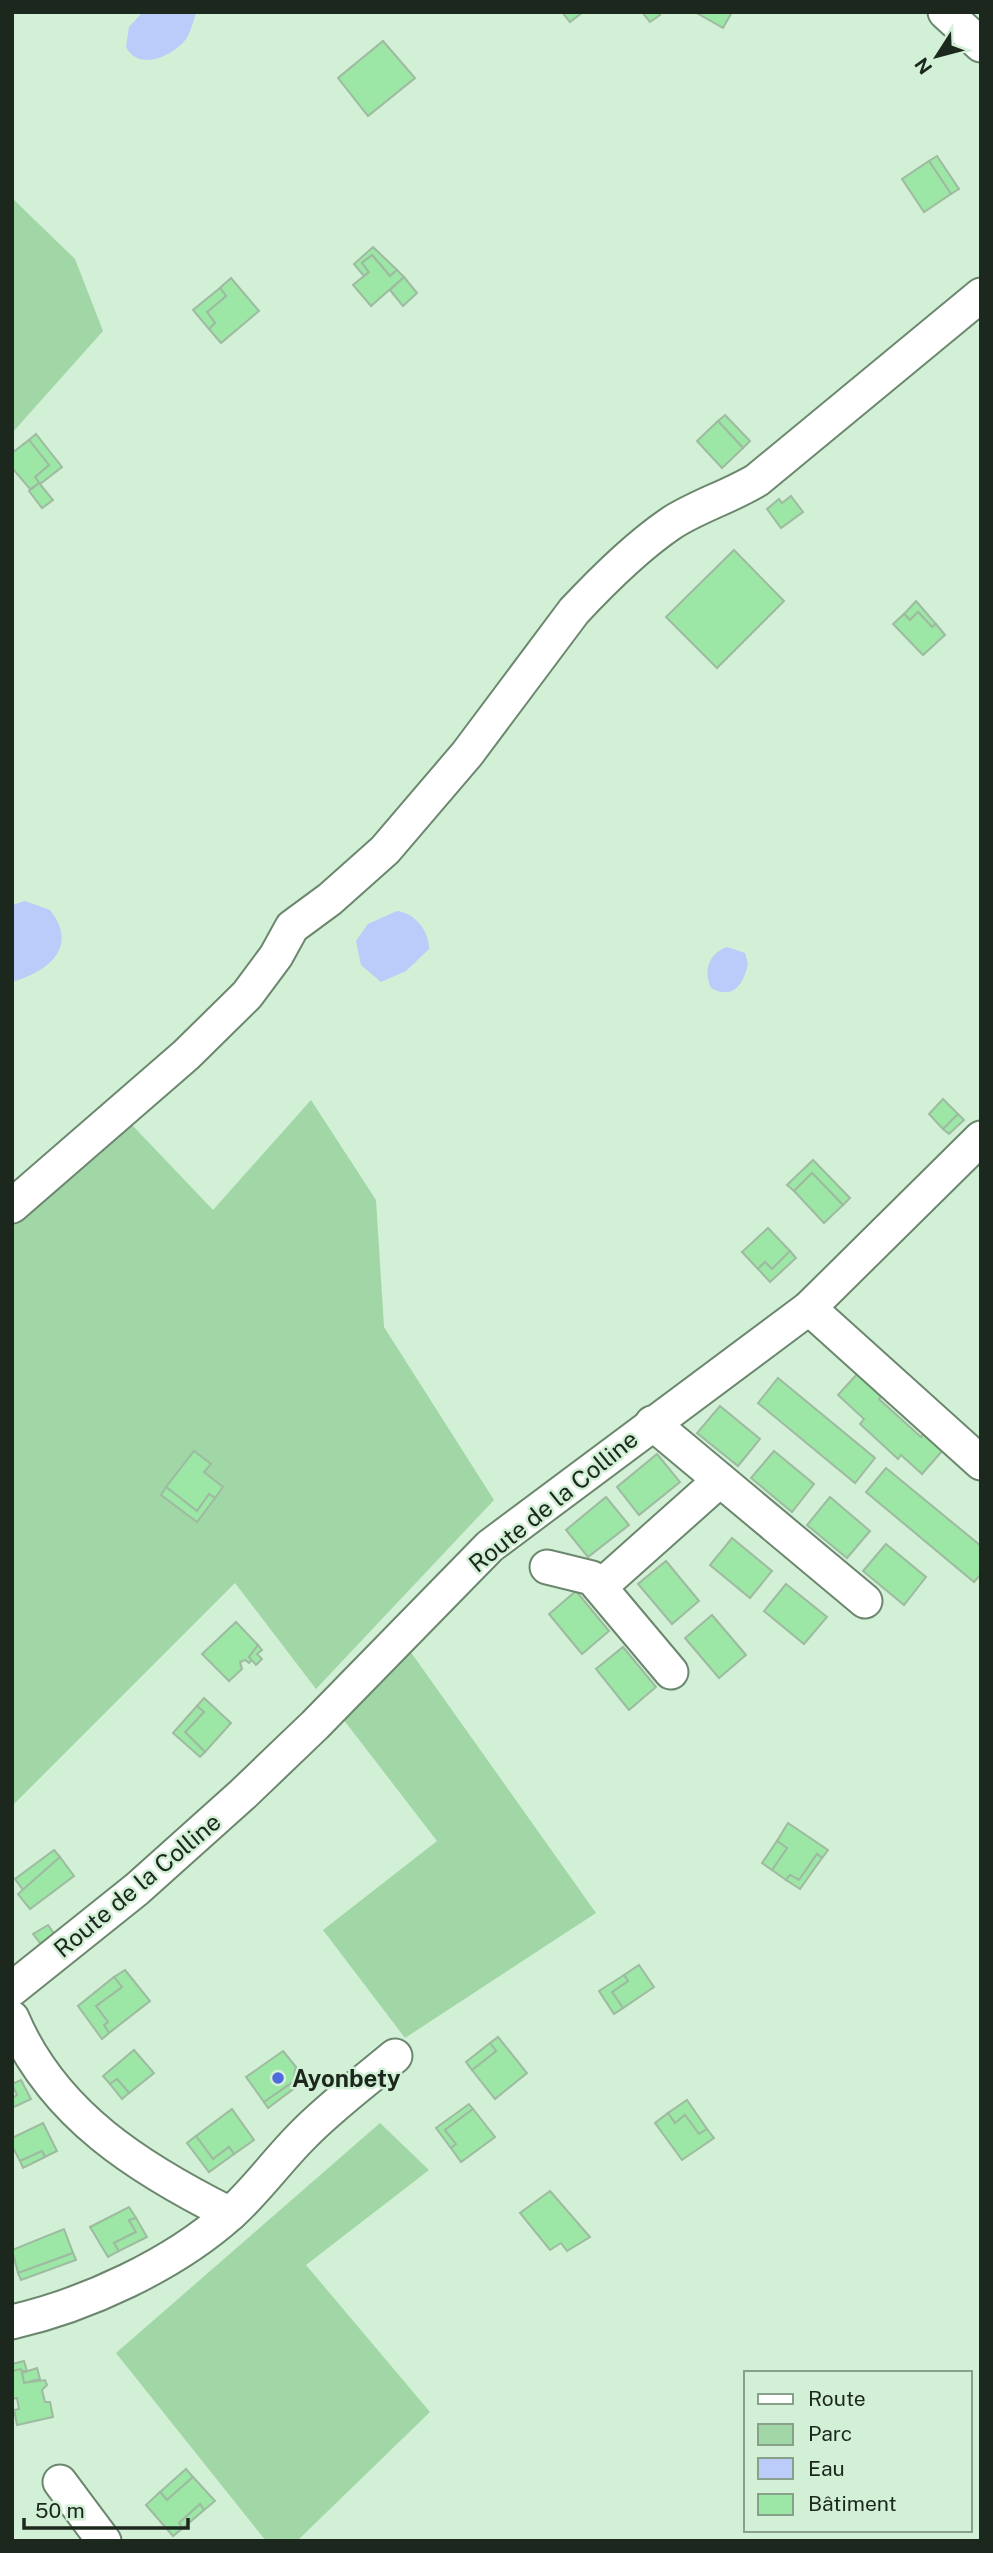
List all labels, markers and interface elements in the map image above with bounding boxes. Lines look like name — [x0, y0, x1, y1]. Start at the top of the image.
north arrow — [902, 21, 972, 91]
text: N — [910, 54, 937, 78]
street label: Route de la Colline — [463, 1424, 643, 1578]
street label: Route de la Colline — [48, 1807, 226, 1963]
place label: Ayonbety — [292, 2064, 401, 2092]
marker: Ayonbety — [270, 2070, 286, 2086]
legend — [744, 2371, 972, 2532]
text: Route — [808, 2386, 866, 2411]
text: Parc — [808, 2421, 852, 2446]
text: Eau — [808, 2456, 845, 2481]
scale bar — [24, 2486, 189, 2530]
text: Bâtiment — [808, 2491, 897, 2516]
text: 50 m — [35, 2498, 85, 2523]

